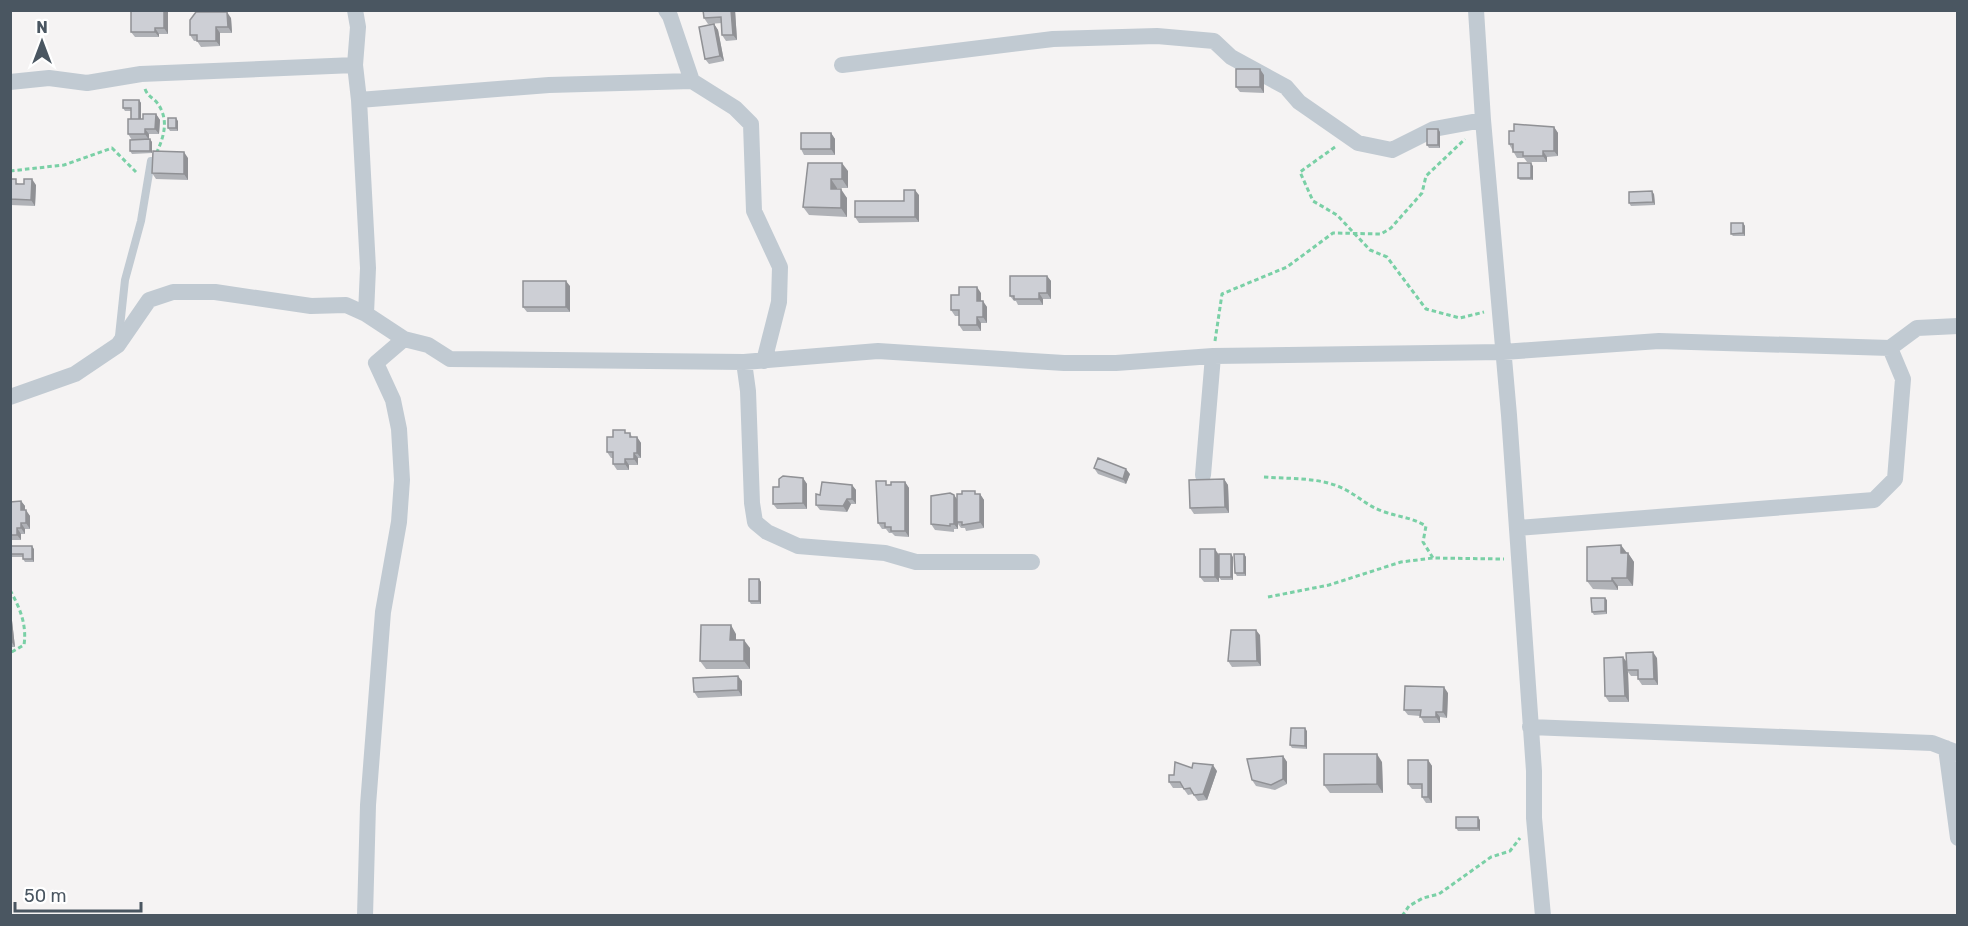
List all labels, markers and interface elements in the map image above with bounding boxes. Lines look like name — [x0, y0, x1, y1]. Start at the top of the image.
north arrow — [12, 12, 72, 72]
text: N — [36, 18, 48, 37]
scale bar — [15, 875, 141, 913]
text: 50 m — [24, 885, 67, 907]

